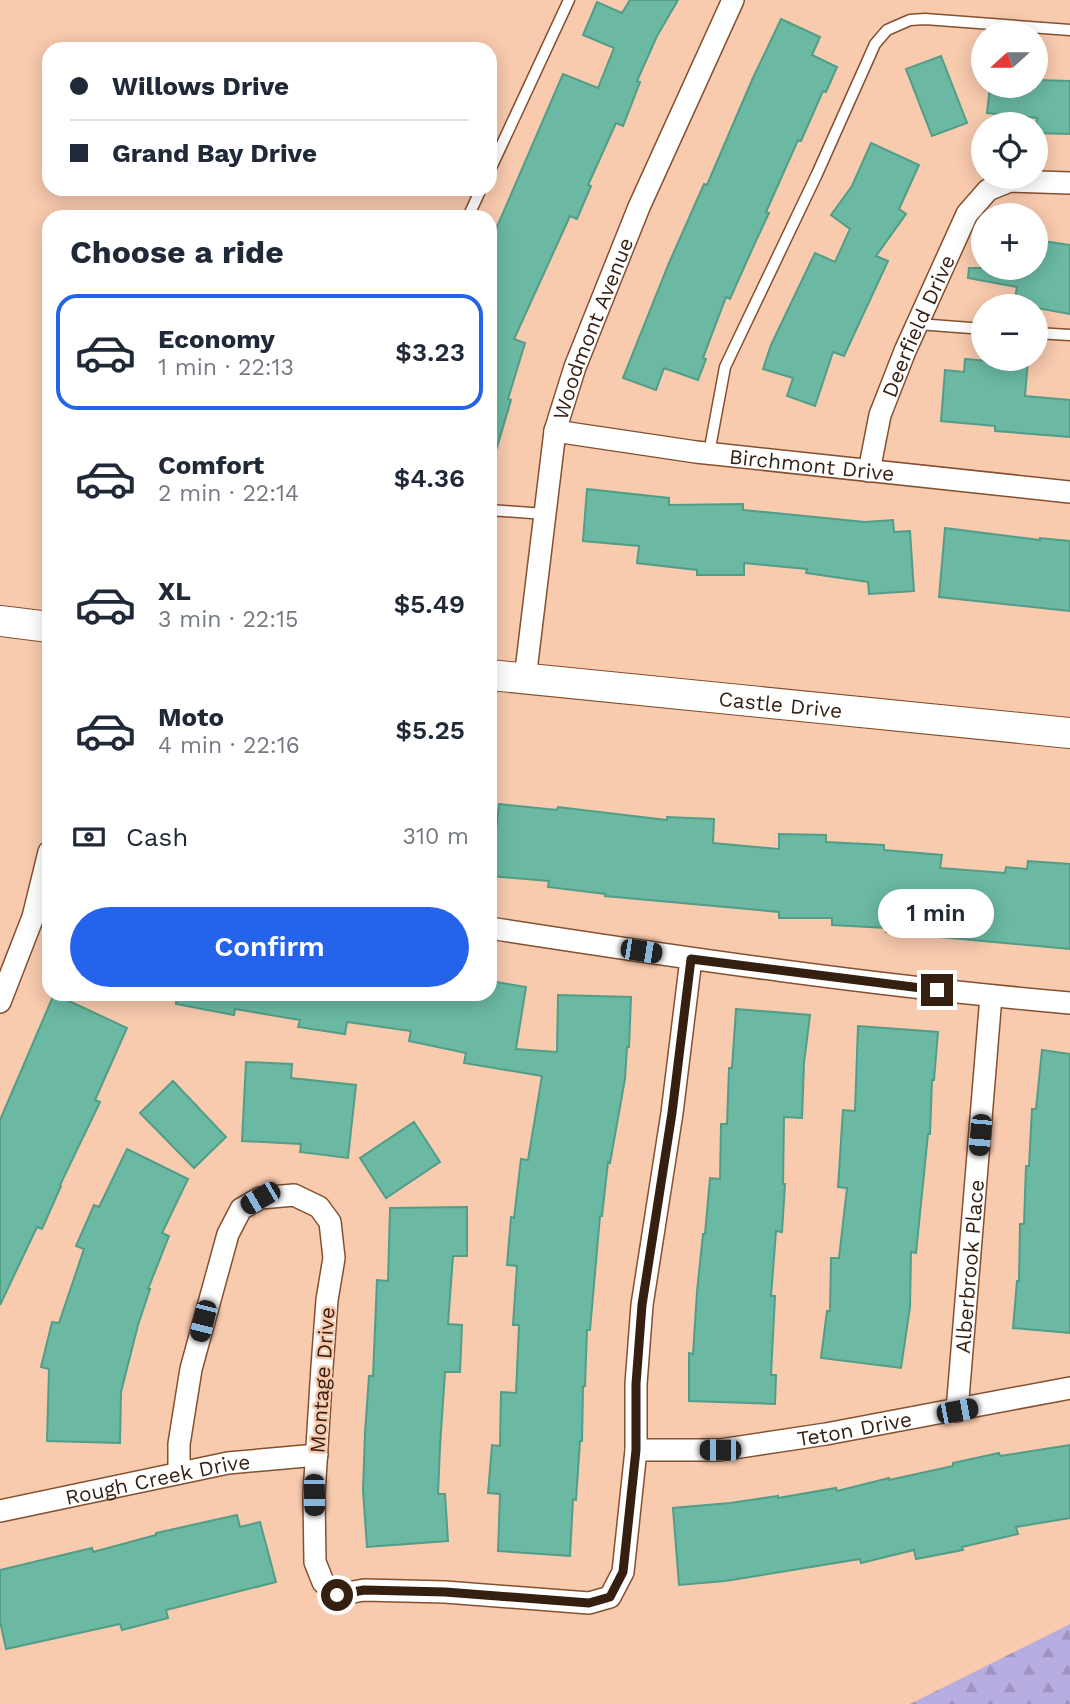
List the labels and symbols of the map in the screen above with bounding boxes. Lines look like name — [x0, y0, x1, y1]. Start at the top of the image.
north arrow — [971, 21, 1048, 98]
street label: Woodmont Avenue — [547, 234, 638, 423]
street label: Deerfield Drive — [876, 250, 960, 401]
street label: Birchmont Drive — [728, 443, 896, 486]
street label: Castle Drive — [718, 685, 844, 723]
callout: 1 min — [879, 888, 995, 937]
car — [619, 937, 664, 965]
route end — [921, 974, 953, 1006]
car — [968, 1113, 993, 1157]
car — [237, 1178, 284, 1218]
street label: Alberbrook Place — [949, 1179, 988, 1354]
car — [188, 1298, 219, 1344]
street label: Montage Drive — [304, 1306, 340, 1454]
car — [935, 1397, 980, 1425]
street label: Teton Drive — [795, 1406, 914, 1451]
car — [700, 1440, 742, 1461]
street label: Rough Creek Drive — [63, 1449, 251, 1509]
car — [304, 1474, 325, 1516]
route start — [321, 1579, 353, 1611]

